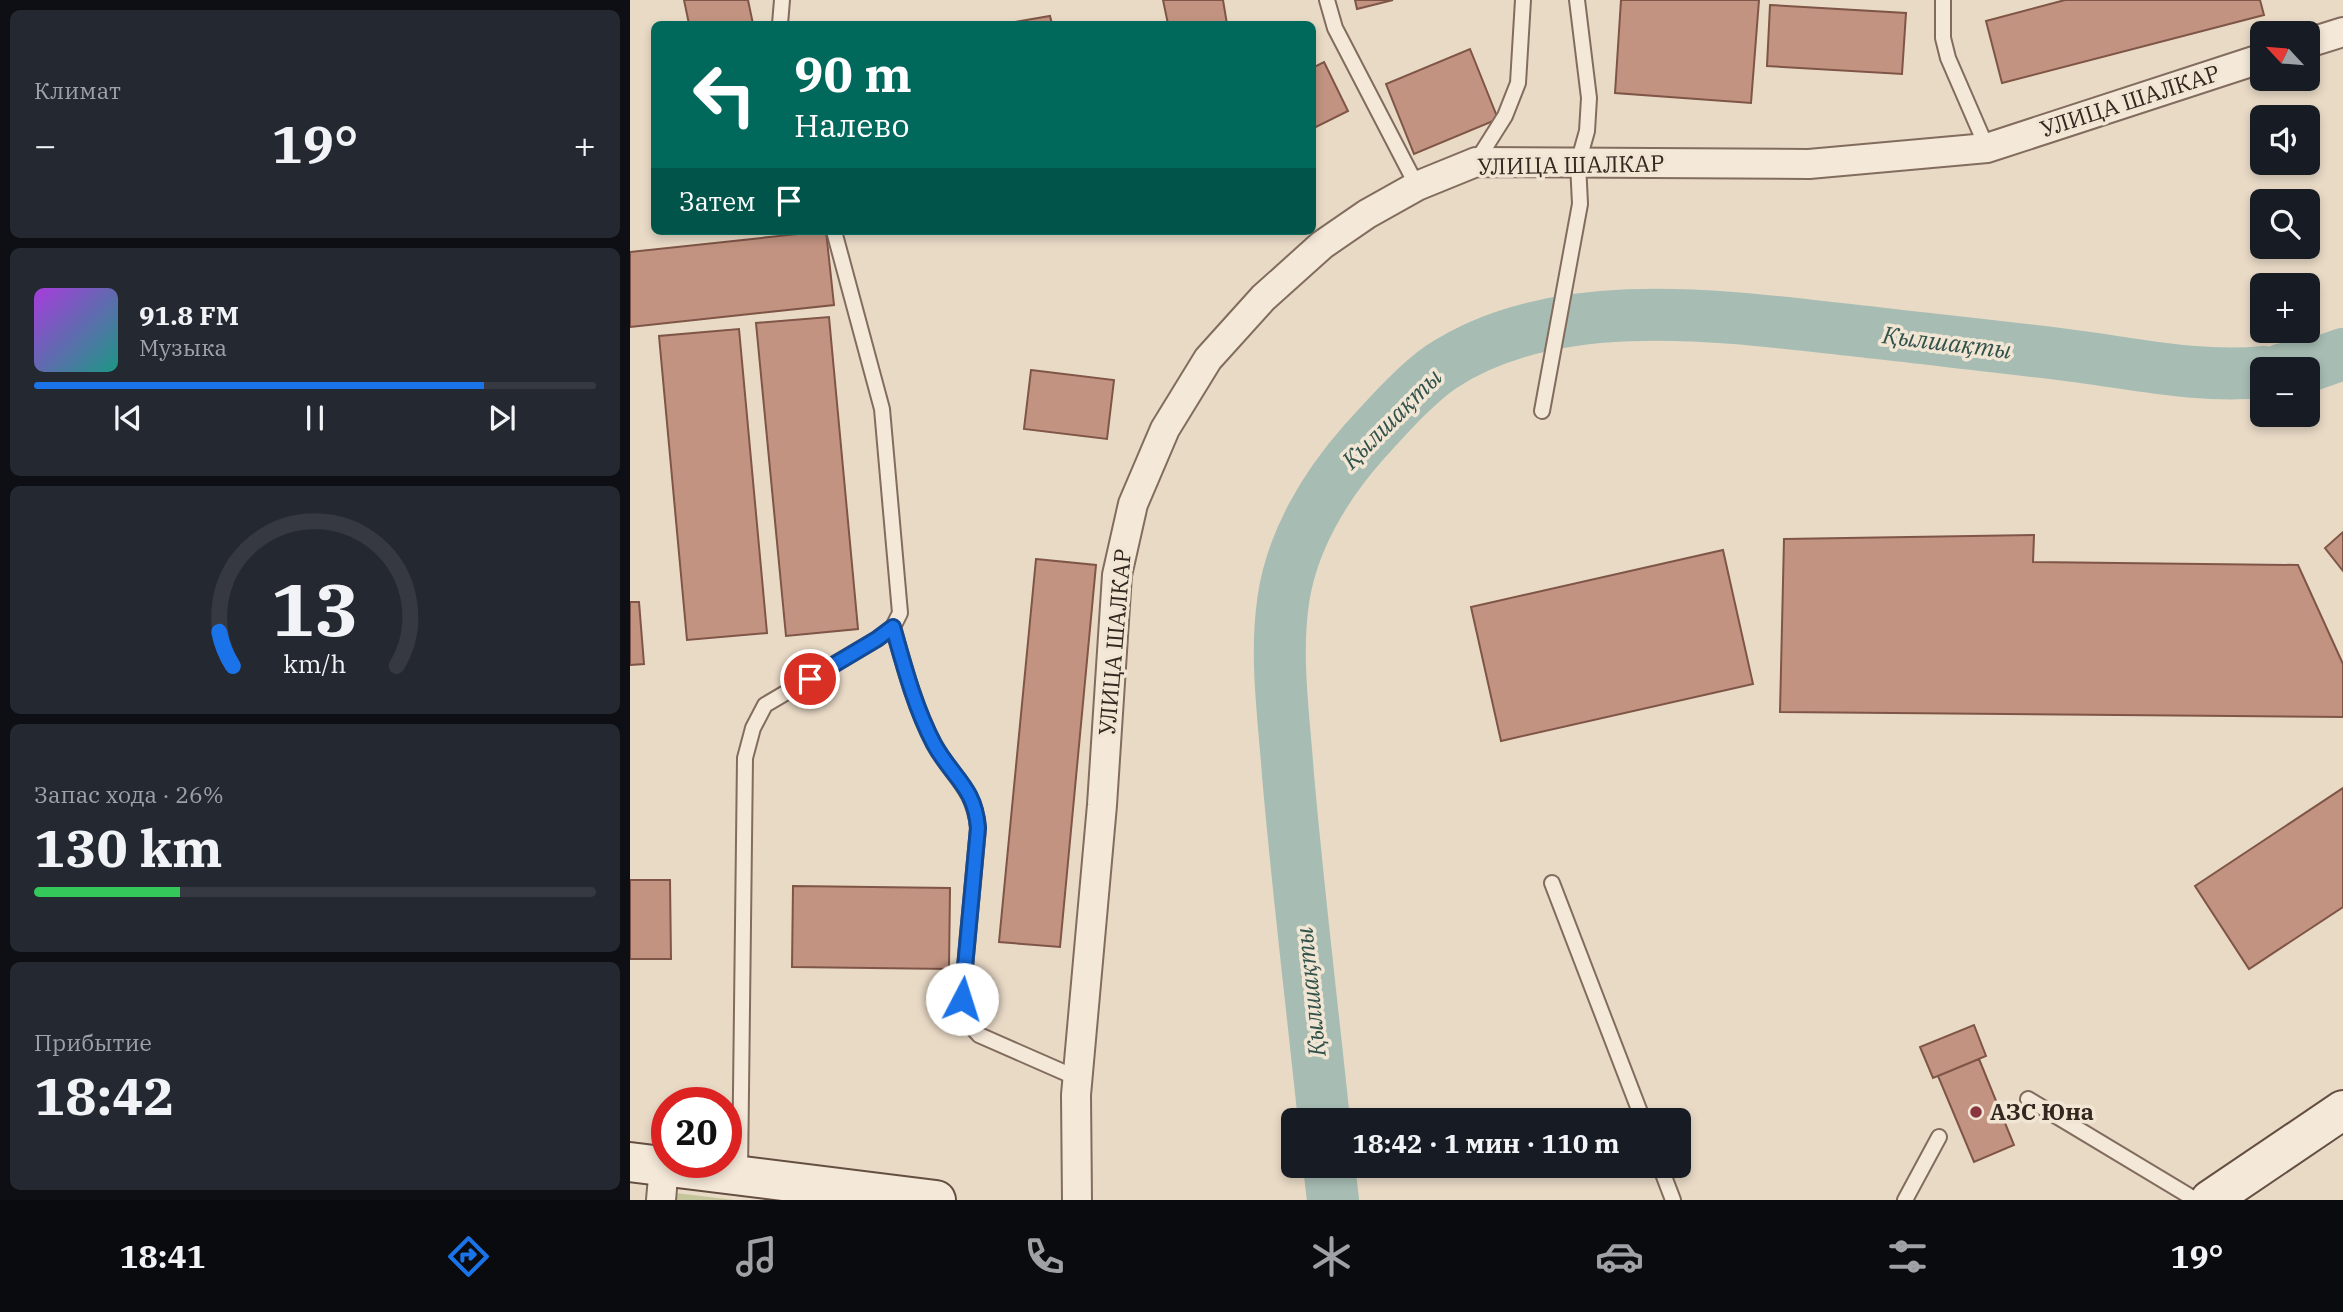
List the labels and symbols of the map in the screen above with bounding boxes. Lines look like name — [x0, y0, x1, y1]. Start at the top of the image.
north arrow — [2250, 21, 2320, 91]
street label: УЛИЦА ШАЛКАР — [2036, 57, 2223, 143]
street label: УЛИЦА ШАЛКАР — [1477, 147, 1665, 181]
water label: Қылшақты — [1880, 318, 2013, 366]
water label: Қылшақты — [1334, 361, 1448, 476]
street label: УЛИЦА ШАЛКАР — [1091, 547, 1137, 736]
pin — [780, 649, 840, 709]
water label: Қылшақты — [1287, 926, 1333, 1059]
position arrow — [925, 962, 999, 1036]
speed limit sign: 20 — [651, 1087, 742, 1178]
place label: АЗС Юна — [1990, 1096, 2094, 1126]
marker: АЗС Юна — [1968, 1104, 1984, 1120]

